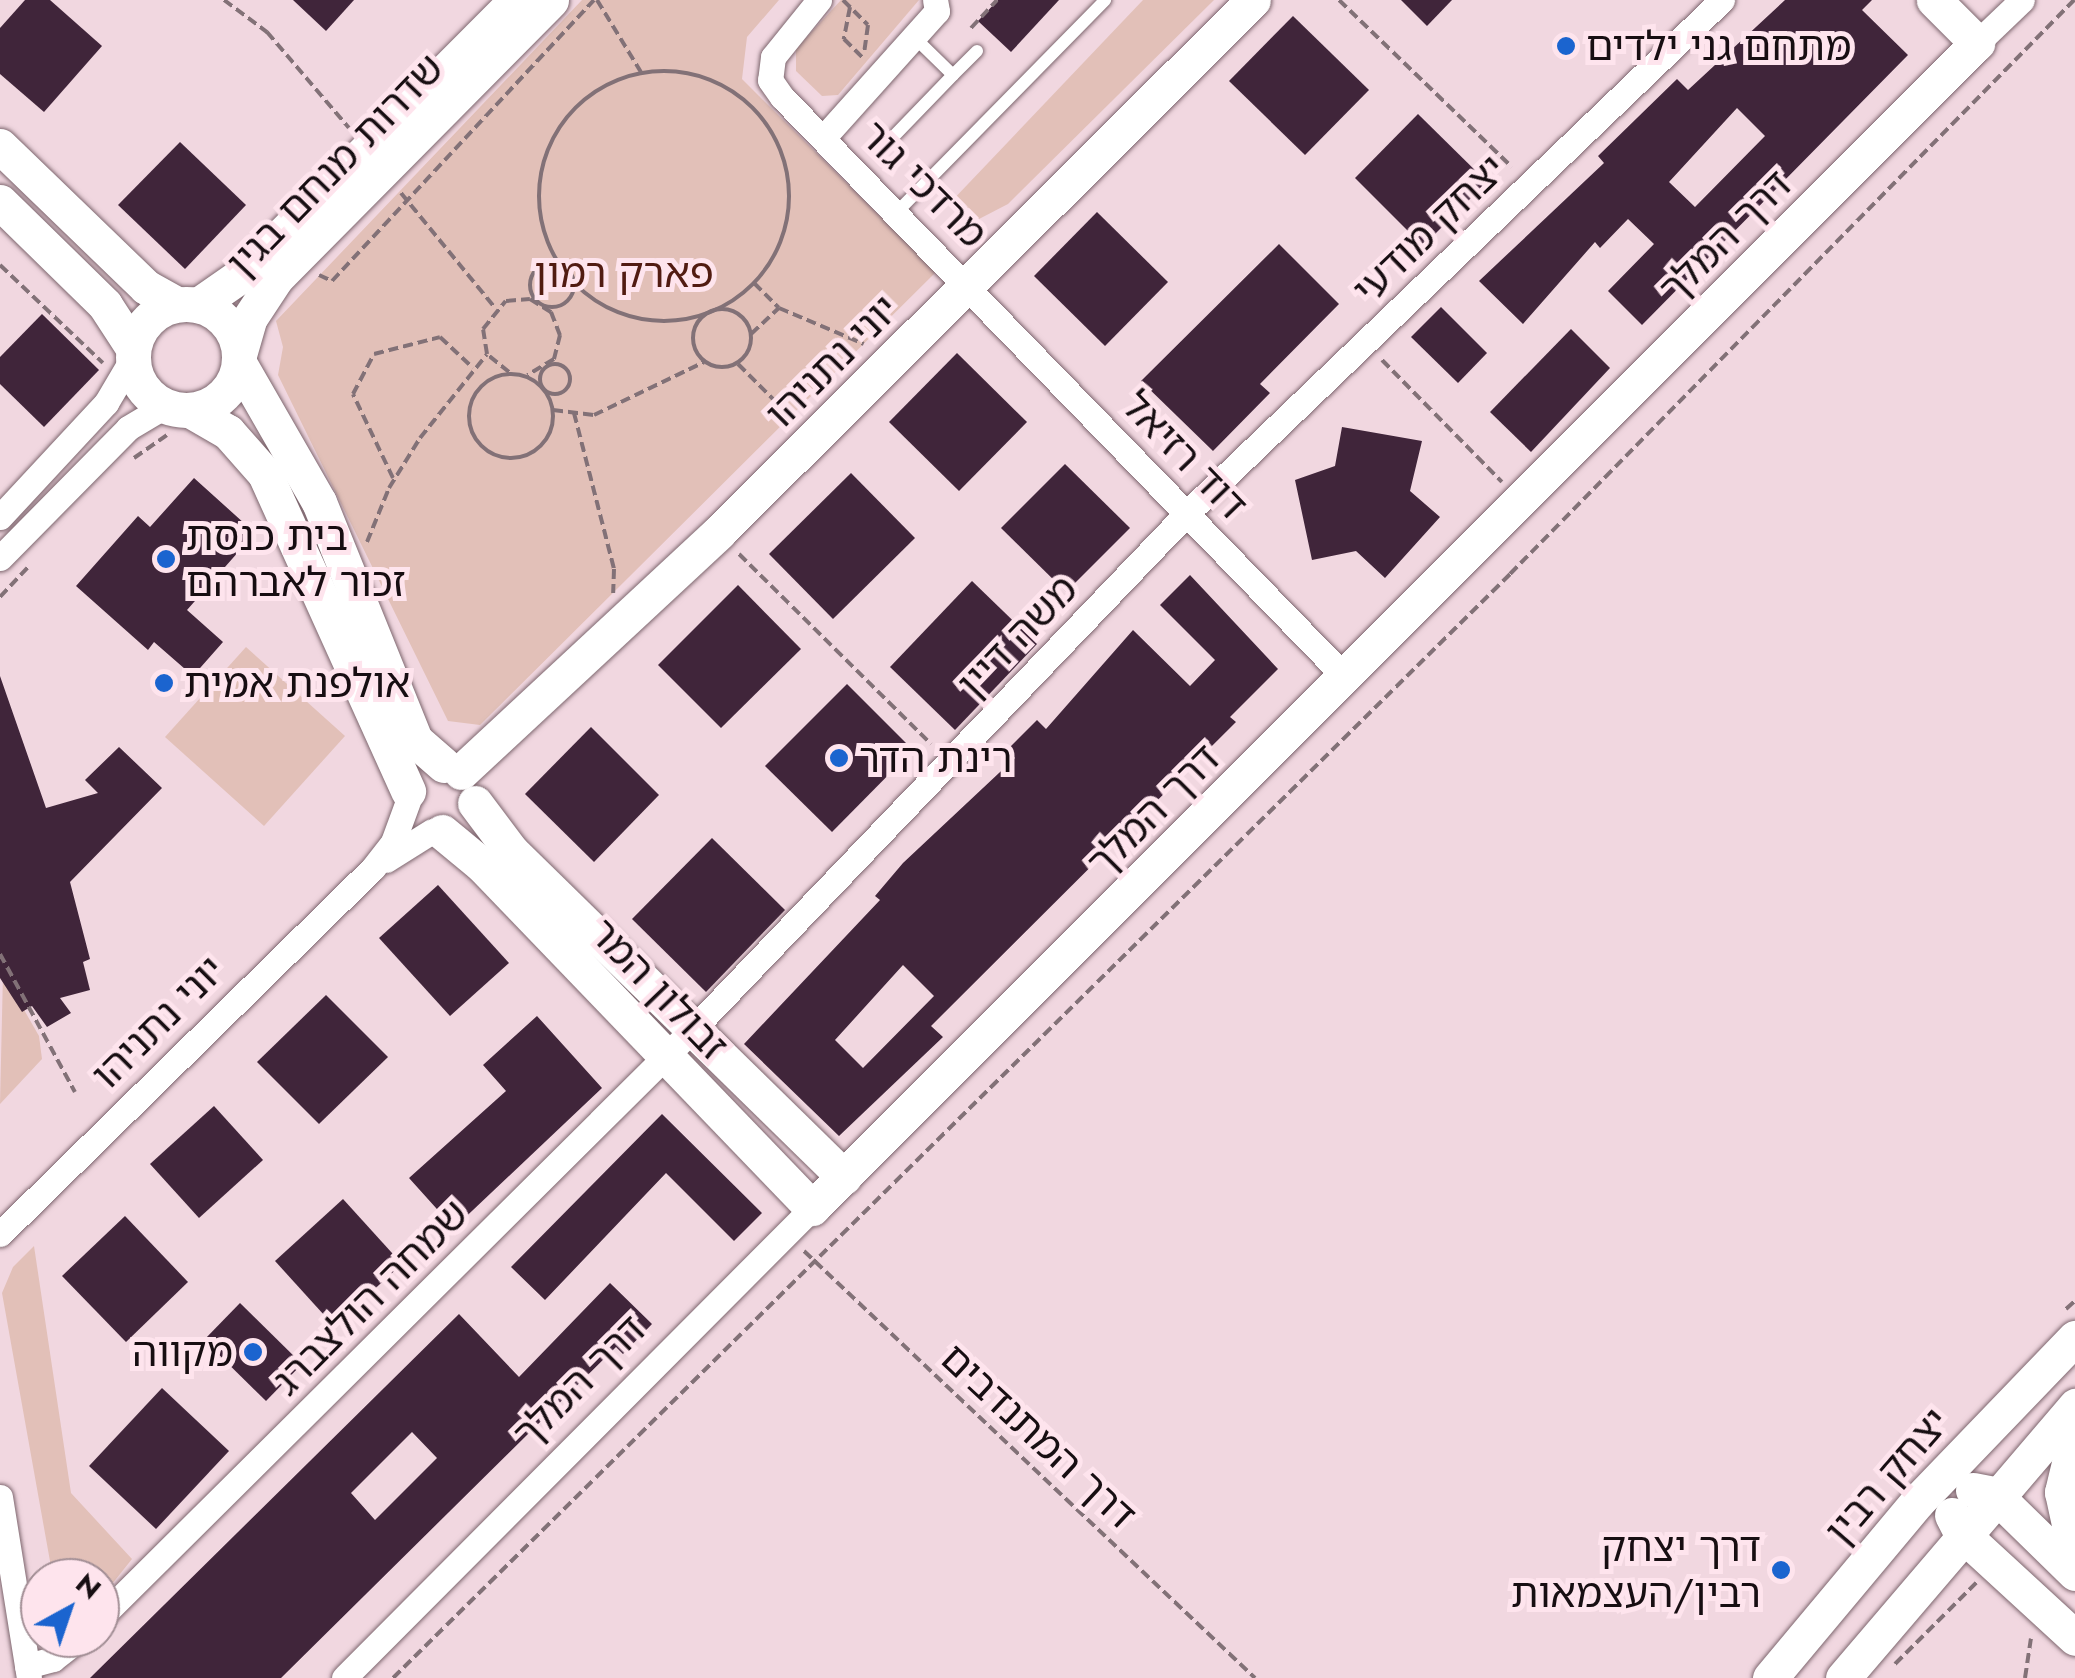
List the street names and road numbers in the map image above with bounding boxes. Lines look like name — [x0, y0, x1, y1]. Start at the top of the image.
street label: שדרות מנחם בגין — [217, 44, 453, 286]
street label: מרדכי גור — [851, 111, 997, 257]
street label: יצחק מודעי — [1343, 145, 1515, 313]
street label: דרך המלך — [1649, 160, 1801, 312]
street label: יוני נתניהו — [756, 285, 908, 437]
street label: דוד רזיאל — [1112, 381, 1258, 529]
street label: משה דיין — [947, 565, 1087, 707]
street label: דרך המלך — [1077, 734, 1229, 886]
street label: זבולון המר — [580, 908, 738, 1070]
street label: יוני נתניהו — [82, 946, 234, 1098]
street label: שמחה הולצברג — [262, 1189, 478, 1405]
street label: דרך המלך — [503, 1305, 655, 1457]
street label: דרך המתנדבים — [931, 1333, 1147, 1539]
street label: יצחק רבין — [1815, 1398, 1959, 1554]

